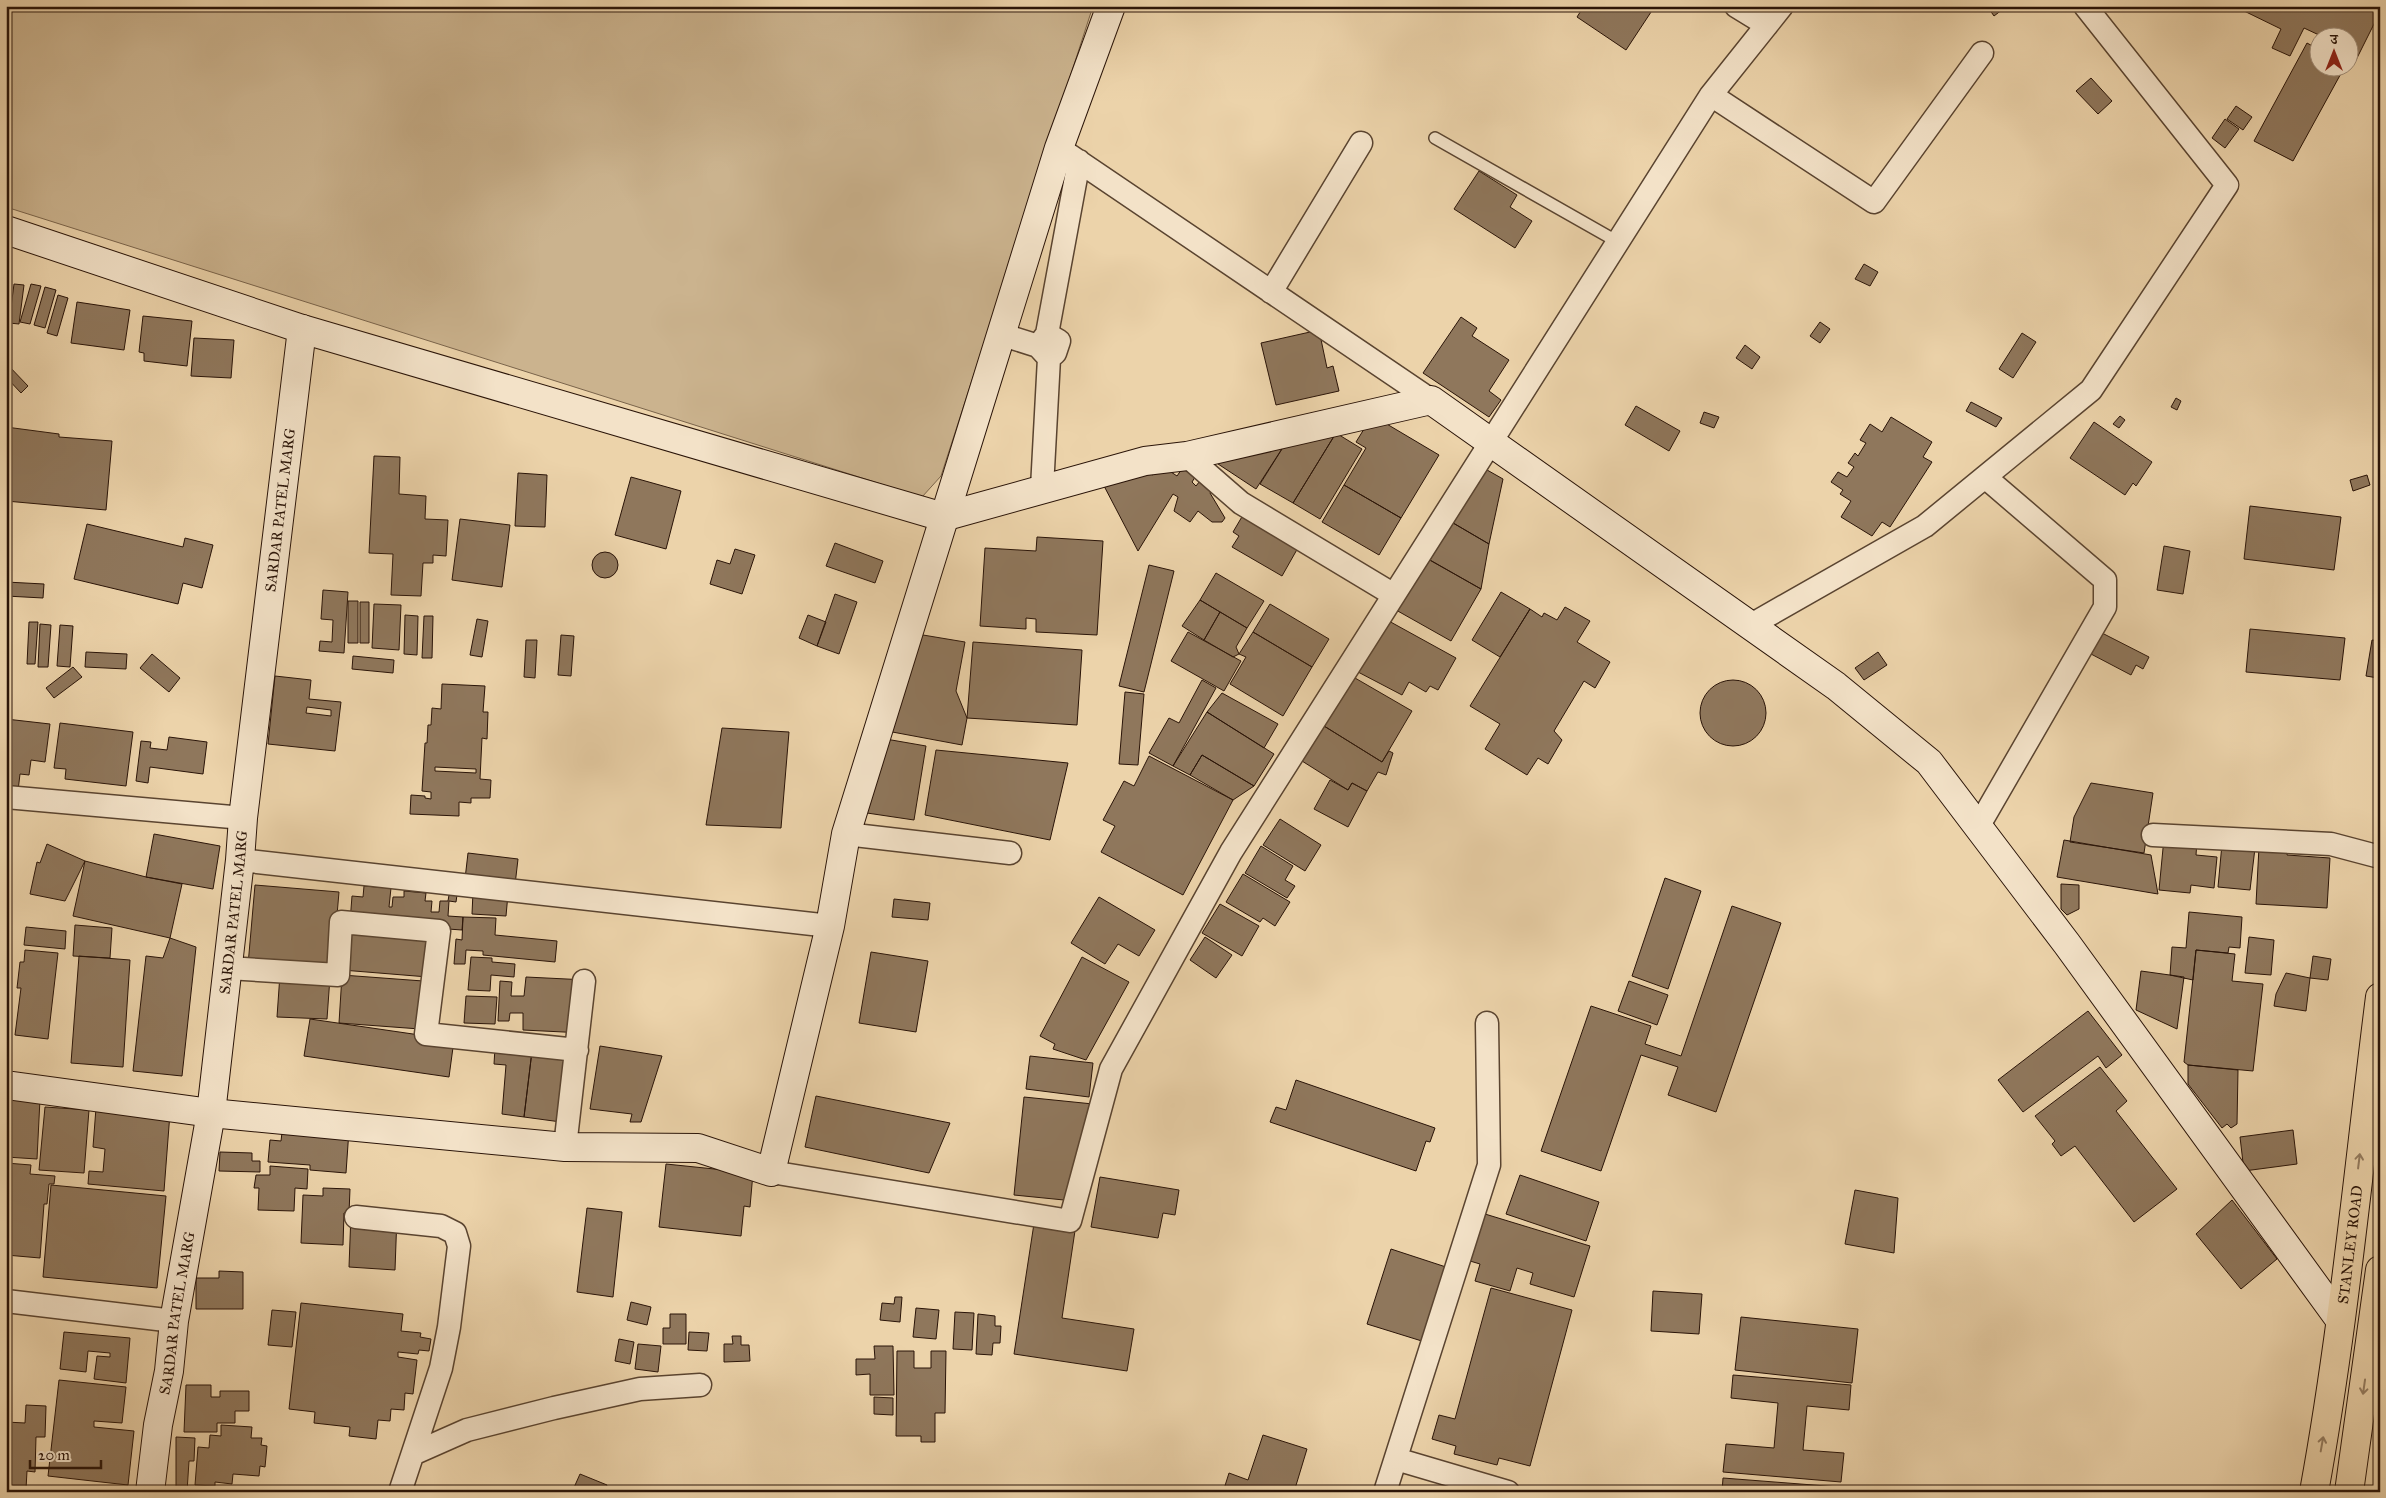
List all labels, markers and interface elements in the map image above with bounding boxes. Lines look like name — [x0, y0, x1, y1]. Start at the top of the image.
north arrow — [2308, 28, 2358, 78]
text: उ — [2329, 31, 2338, 48]
street label: SARDAR PATEL MARG — [261, 427, 299, 593]
street label: SARDAR PATEL MARG — [216, 830, 251, 995]
one-way arrow — [2355, 1154, 2365, 1170]
street label: STANLEY ROAD — [2334, 1184, 2366, 1305]
street label: SARDAR PATEL MARG — [155, 1230, 199, 1396]
one-way arrow — [2358, 1379, 2368, 1395]
one-way arrow — [2318, 1436, 2328, 1452]
scale bar — [30, 1438, 101, 1470]
text: 20 m — [38, 1446, 70, 1464]

